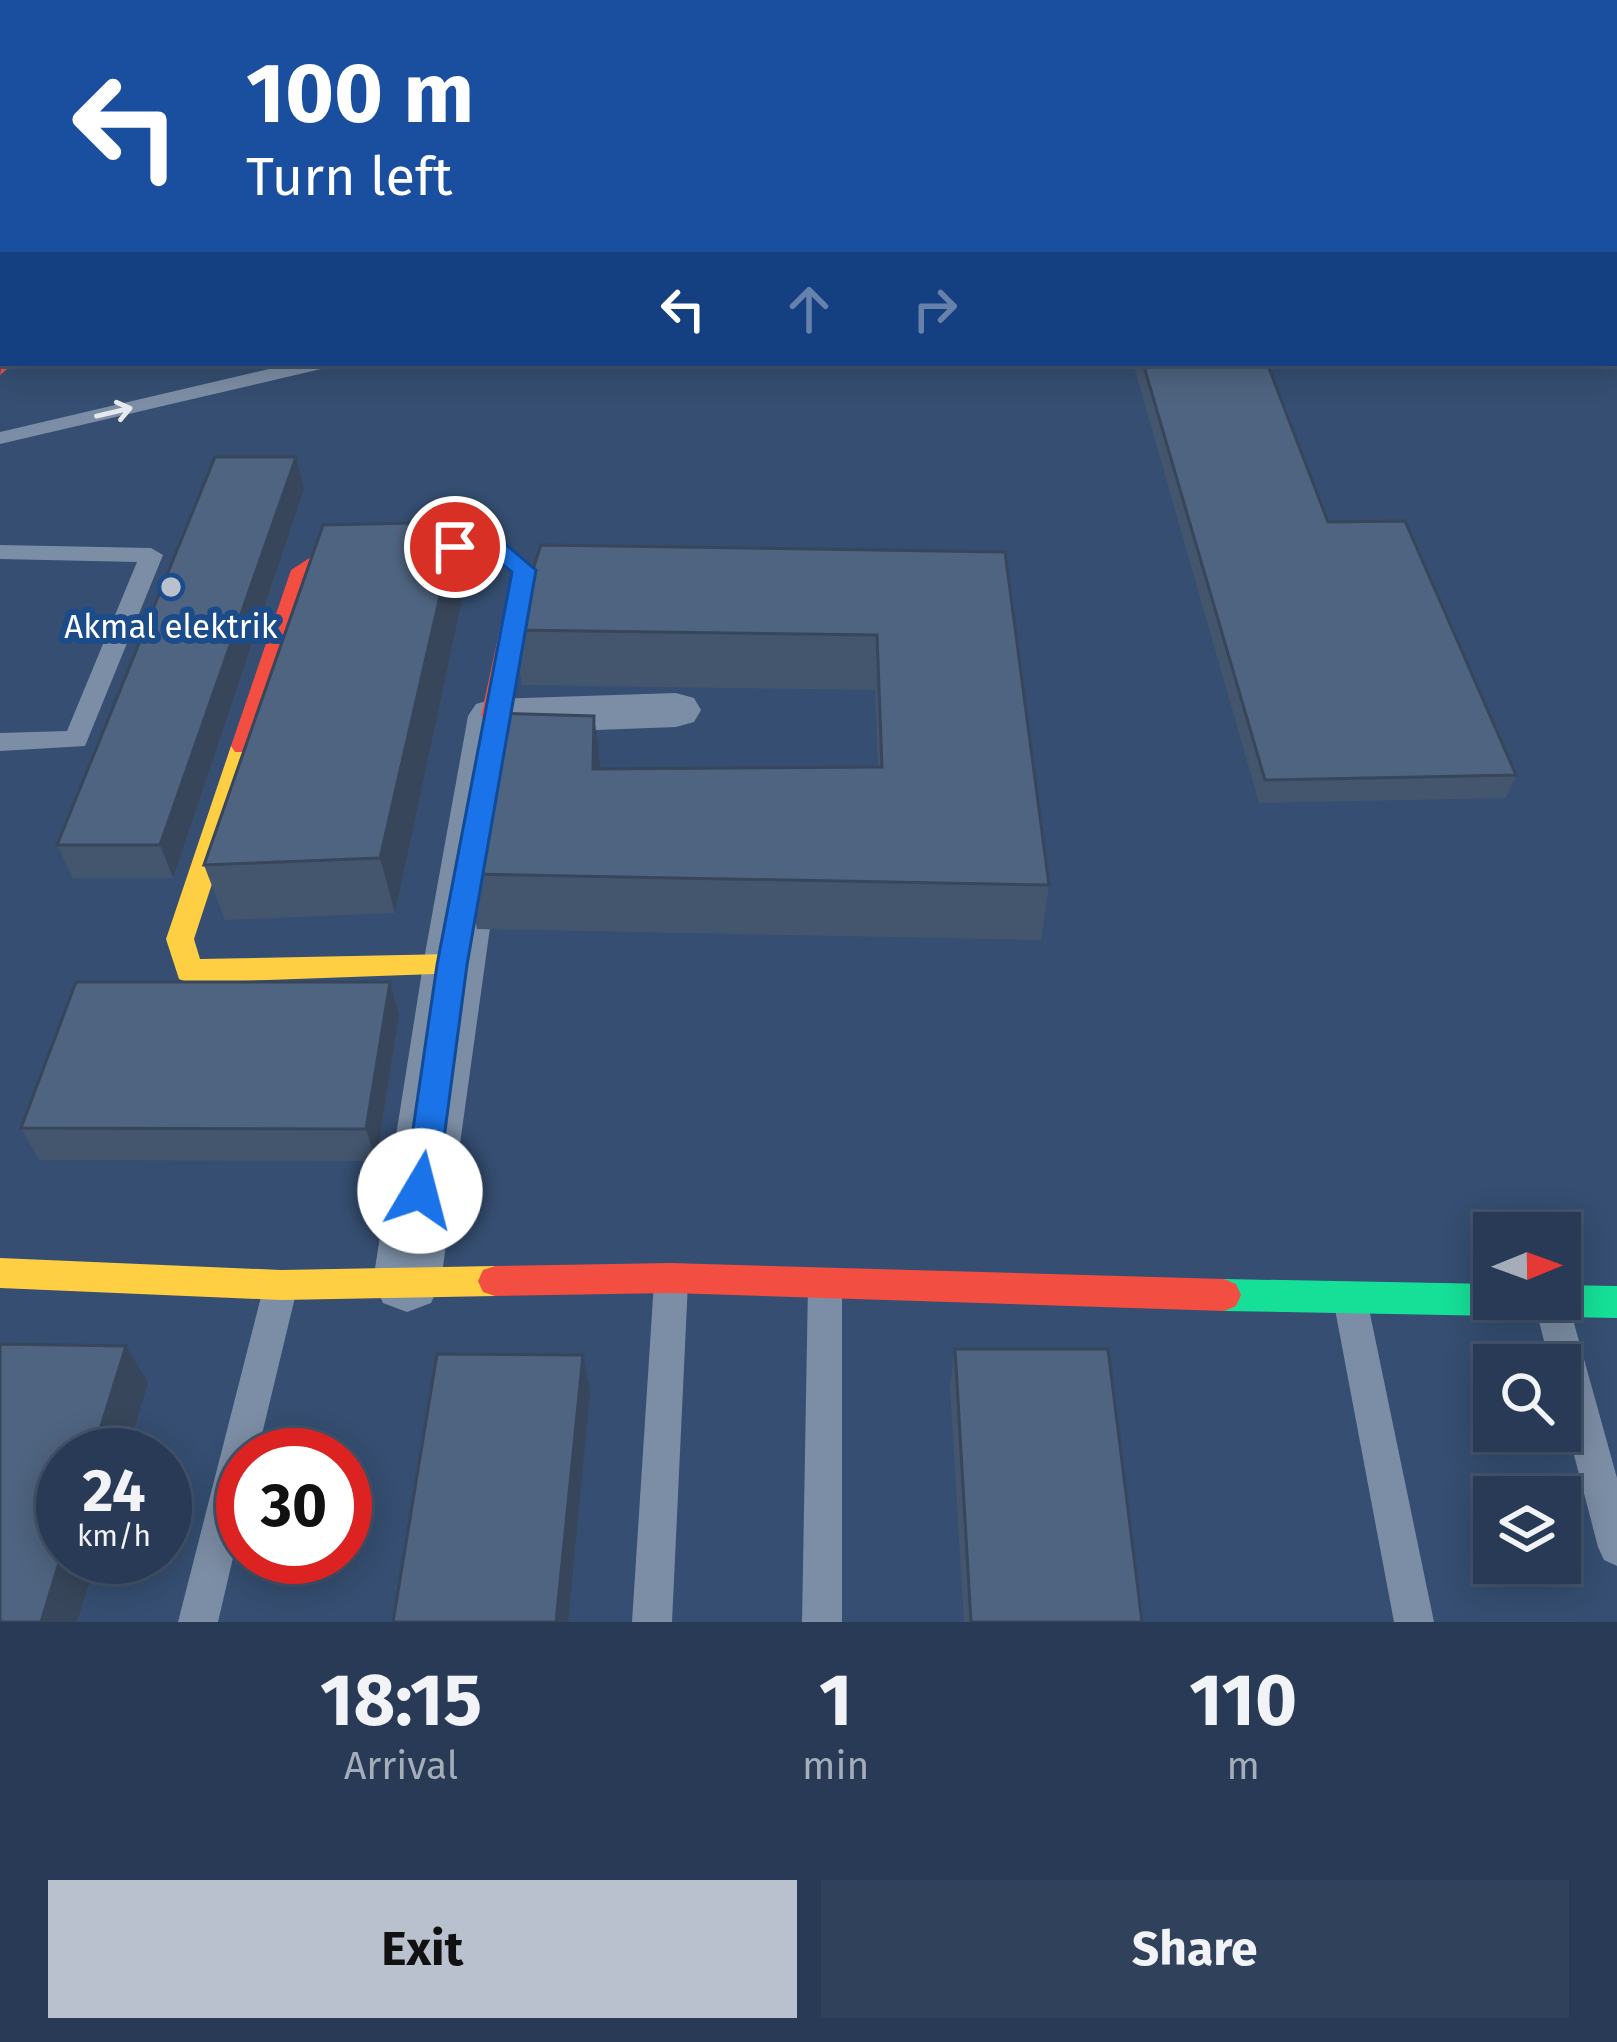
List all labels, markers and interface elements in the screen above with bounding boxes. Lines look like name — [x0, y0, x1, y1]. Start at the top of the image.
text: 100 m — [246, 43, 474, 144]
icon: left — [48, 48, 204, 204]
text: Turn left — [246, 145, 453, 209]
icon: left — [650, 276, 716, 342]
icon: ahead — [776, 276, 842, 342]
icon: right — [902, 276, 968, 342]
one-way arrow — [94, 400, 132, 422]
pin — [404, 496, 506, 598]
icon: arrive — [422, 514, 488, 580]
marker: Akmal elektrik — [158, 574, 184, 600]
place label: Akmal elektrik — [64, 607, 278, 647]
position arrow — [357, 1128, 483, 1254]
north arrow — [1473, 1212, 1581, 1320]
map controls — [1473, 1212, 1581, 1584]
button: search — [1473, 1344, 1581, 1452]
speed limit sign: 30 — [216, 1428, 372, 1584]
text: 24 — [82, 1455, 146, 1527]
button: layers — [1473, 1476, 1581, 1584]
text: km/h — [77, 1518, 151, 1554]
text: 18:15 — [320, 1658, 482, 1744]
text: 1 — [819, 1658, 852, 1744]
text: 110 — [1189, 1658, 1297, 1744]
text: Arrival — [344, 1743, 458, 1789]
text: min — [802, 1743, 869, 1789]
text: m — [1226, 1743, 1260, 1789]
button: Exit — [48, 1880, 797, 2018]
button: Share — [821, 1880, 1569, 2018]

